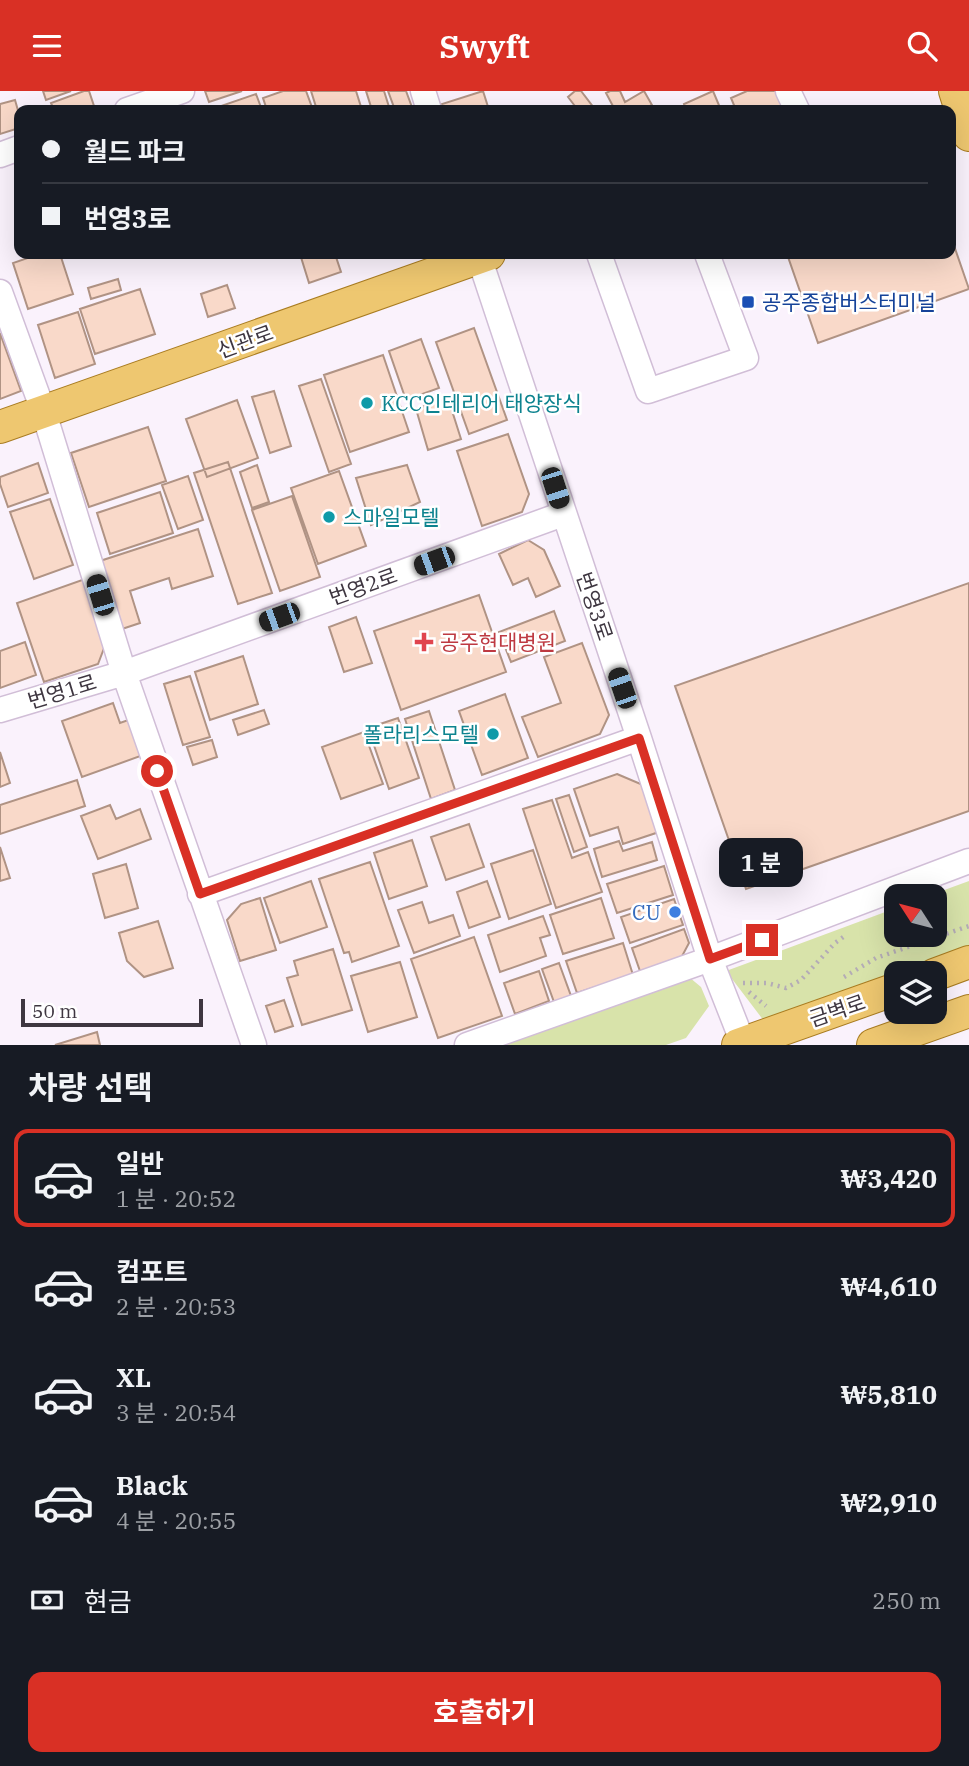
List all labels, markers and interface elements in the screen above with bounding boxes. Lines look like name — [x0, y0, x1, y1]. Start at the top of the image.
text: Swyft — [439, 25, 530, 67]
icon: menu — [28, 27, 66, 65]
icon: search — [903, 27, 941, 65]
text: 월드 파크 — [84, 134, 186, 168]
text: 번영3로 — [84, 201, 171, 235]
place label: 공주종합버스터미널 — [762, 288, 936, 316]
marker: 공주종합버스터미널 — [740, 294, 756, 310]
street label: 신관로 — [213, 318, 277, 364]
place label: KCC인테리어 태양장식 — [381, 389, 582, 417]
marker: KCC인테리어 태양장식 — [359, 395, 375, 411]
car — [539, 465, 572, 511]
place label: 스마일모텔 — [343, 503, 440, 531]
marker: 스마일모텔 — [321, 509, 337, 525]
car — [411, 544, 458, 578]
street label: 번영2로 — [325, 561, 401, 611]
street label: 번영3로 — [570, 568, 620, 644]
car — [84, 572, 117, 618]
car — [256, 600, 303, 634]
place label: 공주현대병원 — [440, 628, 556, 656]
marker: 공주현대병원 — [414, 632, 434, 652]
car — [606, 665, 639, 711]
street label: 번영1로 — [24, 667, 100, 715]
place label: 폴라리스모텔 — [363, 720, 479, 748]
marker: 폴라리스모텔 — [485, 726, 501, 742]
route start — [141, 755, 173, 787]
callout: 1 분 — [720, 839, 804, 887]
text: 1 분 — [741, 847, 781, 877]
north arrow — [884, 884, 947, 947]
map controls — [884, 884, 947, 1024]
place label: CU — [632, 898, 661, 926]
marker: CU — [667, 904, 683, 920]
route end — [746, 924, 778, 956]
button: layers — [884, 961, 947, 1024]
street label: 금벽로 — [805, 987, 869, 1033]
scale bar — [21, 996, 203, 1028]
text: 50 m — [32, 999, 77, 1023]
text: 차량 선택 — [28, 1066, 153, 1108]
text: 일반 — [116, 1146, 164, 1180]
icon: car — [32, 1147, 95, 1210]
text: ₩3,420 — [841, 1161, 937, 1195]
text: 1 분 · 20:52 — [116, 1183, 236, 1213]
text: 컴포트 — [116, 1254, 188, 1288]
icon: car — [32, 1255, 95, 1318]
text: ₩4,610 — [841, 1269, 937, 1303]
text: 2 분 · 20:53 — [116, 1291, 236, 1321]
text: XL — [116, 1360, 151, 1394]
icon: car — [32, 1363, 95, 1426]
text: ₩5,810 — [841, 1377, 937, 1411]
text: 3 분 · 20:54 — [116, 1397, 236, 1427]
text: Black — [116, 1468, 188, 1502]
icon: car — [32, 1471, 95, 1534]
text: ₩2,910 — [841, 1485, 937, 1519]
text: 4 분 · 20:55 — [116, 1505, 236, 1535]
icon: cash — [28, 1581, 66, 1619]
text: 현금 — [84, 1584, 132, 1618]
text: 250 m — [872, 1585, 941, 1615]
button: 호출하기 — [28, 1672, 941, 1752]

